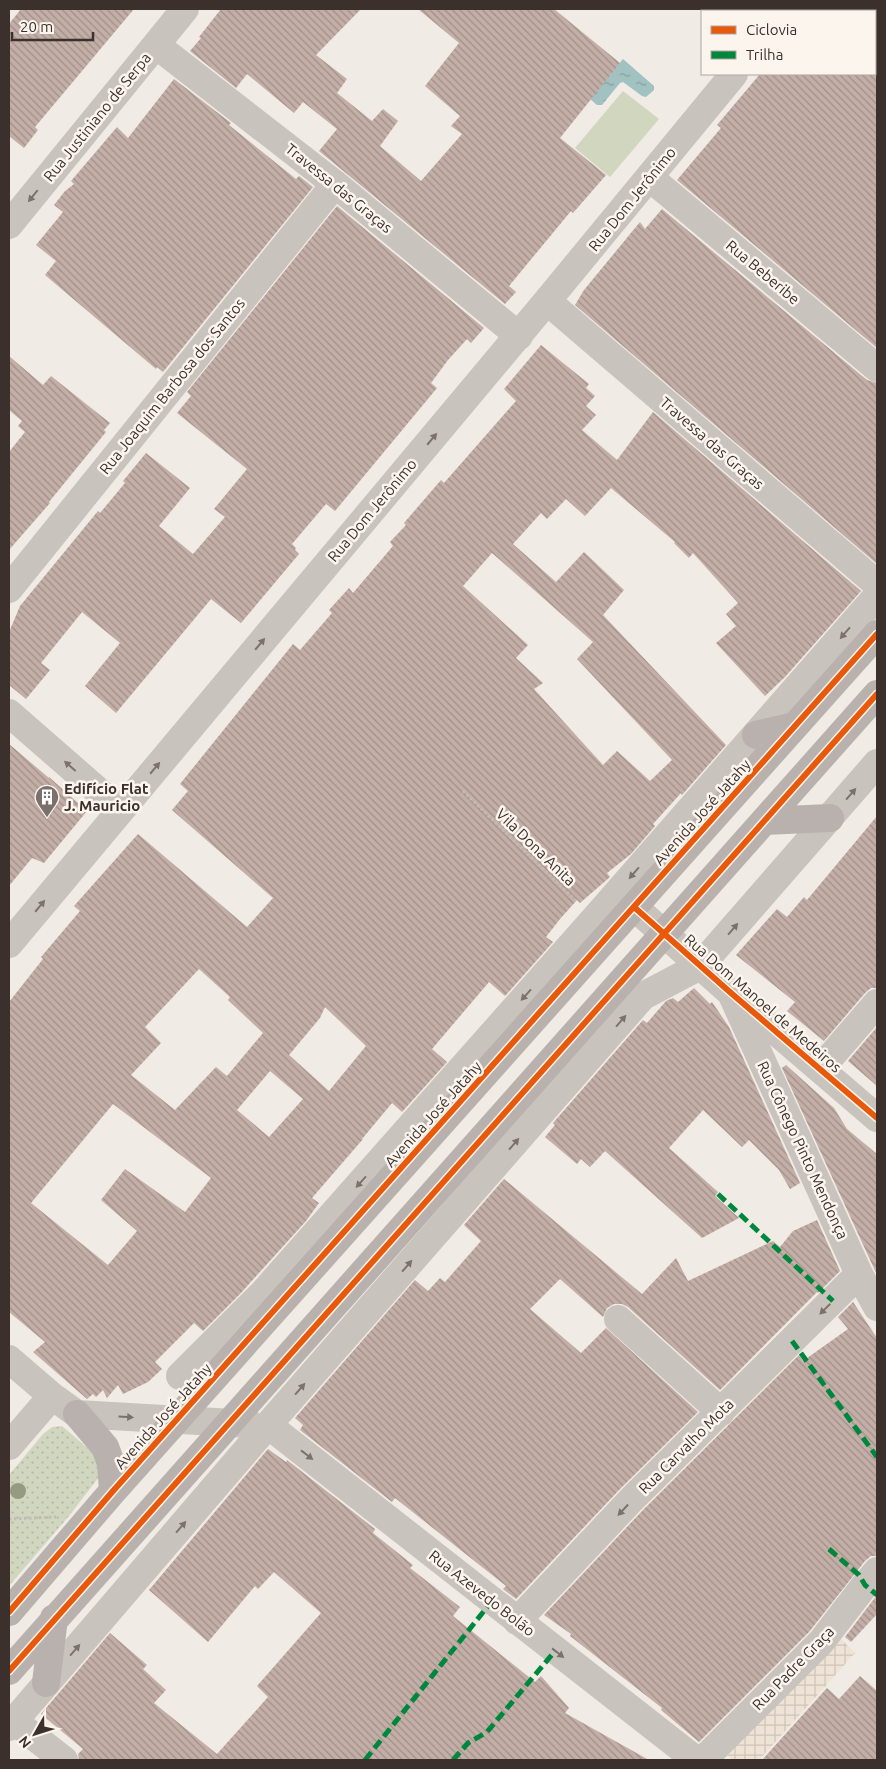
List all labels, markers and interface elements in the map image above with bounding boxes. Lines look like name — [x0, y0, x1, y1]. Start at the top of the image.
scale bar — [12, 10, 94, 42]
legend — [701, 10, 876, 75]
text: 20 m — [20, 18, 53, 35]
text: Ciclovia — [746, 21, 797, 38]
text: Trilha — [746, 46, 783, 63]
street label: Rua Justiniano de Serpa — [40, 49, 154, 185]
street label: Travessa das Graças — [282, 140, 396, 236]
street label: Rua Dom Jerônimo — [585, 144, 679, 254]
one-way arrow — [27, 189, 38, 202]
street label: Rua Beberibe — [723, 236, 803, 308]
street label: Rua Joaquim Barbosa dos Santos — [96, 295, 248, 477]
street label: Travessa das Graças — [657, 393, 767, 493]
one-way arrow — [426, 433, 437, 446]
street label: Rua Dom Jerônimo — [324, 455, 420, 565]
one-way arrow — [839, 626, 851, 638]
one-way arrow — [254, 637, 265, 650]
street label: Avenida José Jatahy — [650, 756, 754, 868]
one-way arrow — [64, 761, 76, 772]
one-way arrow — [149, 762, 160, 774]
place label: Edifício Flat J. Mauricio — [64, 780, 149, 814]
building icon: Edifício Flat J. Mauricio — [34, 784, 60, 818]
one-way arrow — [845, 788, 857, 800]
street label: Vila Dona Anita — [493, 805, 579, 889]
one-way arrow — [628, 867, 640, 879]
one-way arrow — [34, 900, 45, 913]
one-way arrow — [727, 923, 738, 936]
street label: Rua Dom Manoel de Medeiros — [681, 930, 845, 1076]
one-way arrow — [521, 988, 532, 1001]
one-way arrow — [615, 1015, 626, 1028]
street label: Avenida José Jatahy — [381, 1058, 485, 1170]
street label: Rua Cônego Pinto Mendonça — [754, 1058, 852, 1242]
one-way arrow — [508, 1138, 520, 1150]
one-way arrow — [355, 1176, 366, 1189]
one-way arrow — [401, 1261, 413, 1273]
one-way arrow — [819, 1302, 831, 1314]
street label: Avenida José Jatahy — [111, 1360, 215, 1472]
one-way arrow — [295, 1382, 306, 1395]
street label: Rua Carvalho Mota — [635, 1395, 737, 1497]
one-way arrow — [118, 1413, 134, 1421]
one-way arrow — [300, 1450, 313, 1461]
one-way arrow — [617, 1503, 629, 1515]
one-way arrow — [175, 1520, 186, 1533]
street label: Rua Azevedo Bolão — [426, 1546, 538, 1640]
street label: Rua Padre Graça — [749, 1623, 837, 1713]
one-way arrow — [69, 1643, 80, 1656]
one-way arrow — [551, 1648, 565, 1658]
north arrow — [10, 1709, 60, 1759]
text: N — [15, 1733, 34, 1751]

